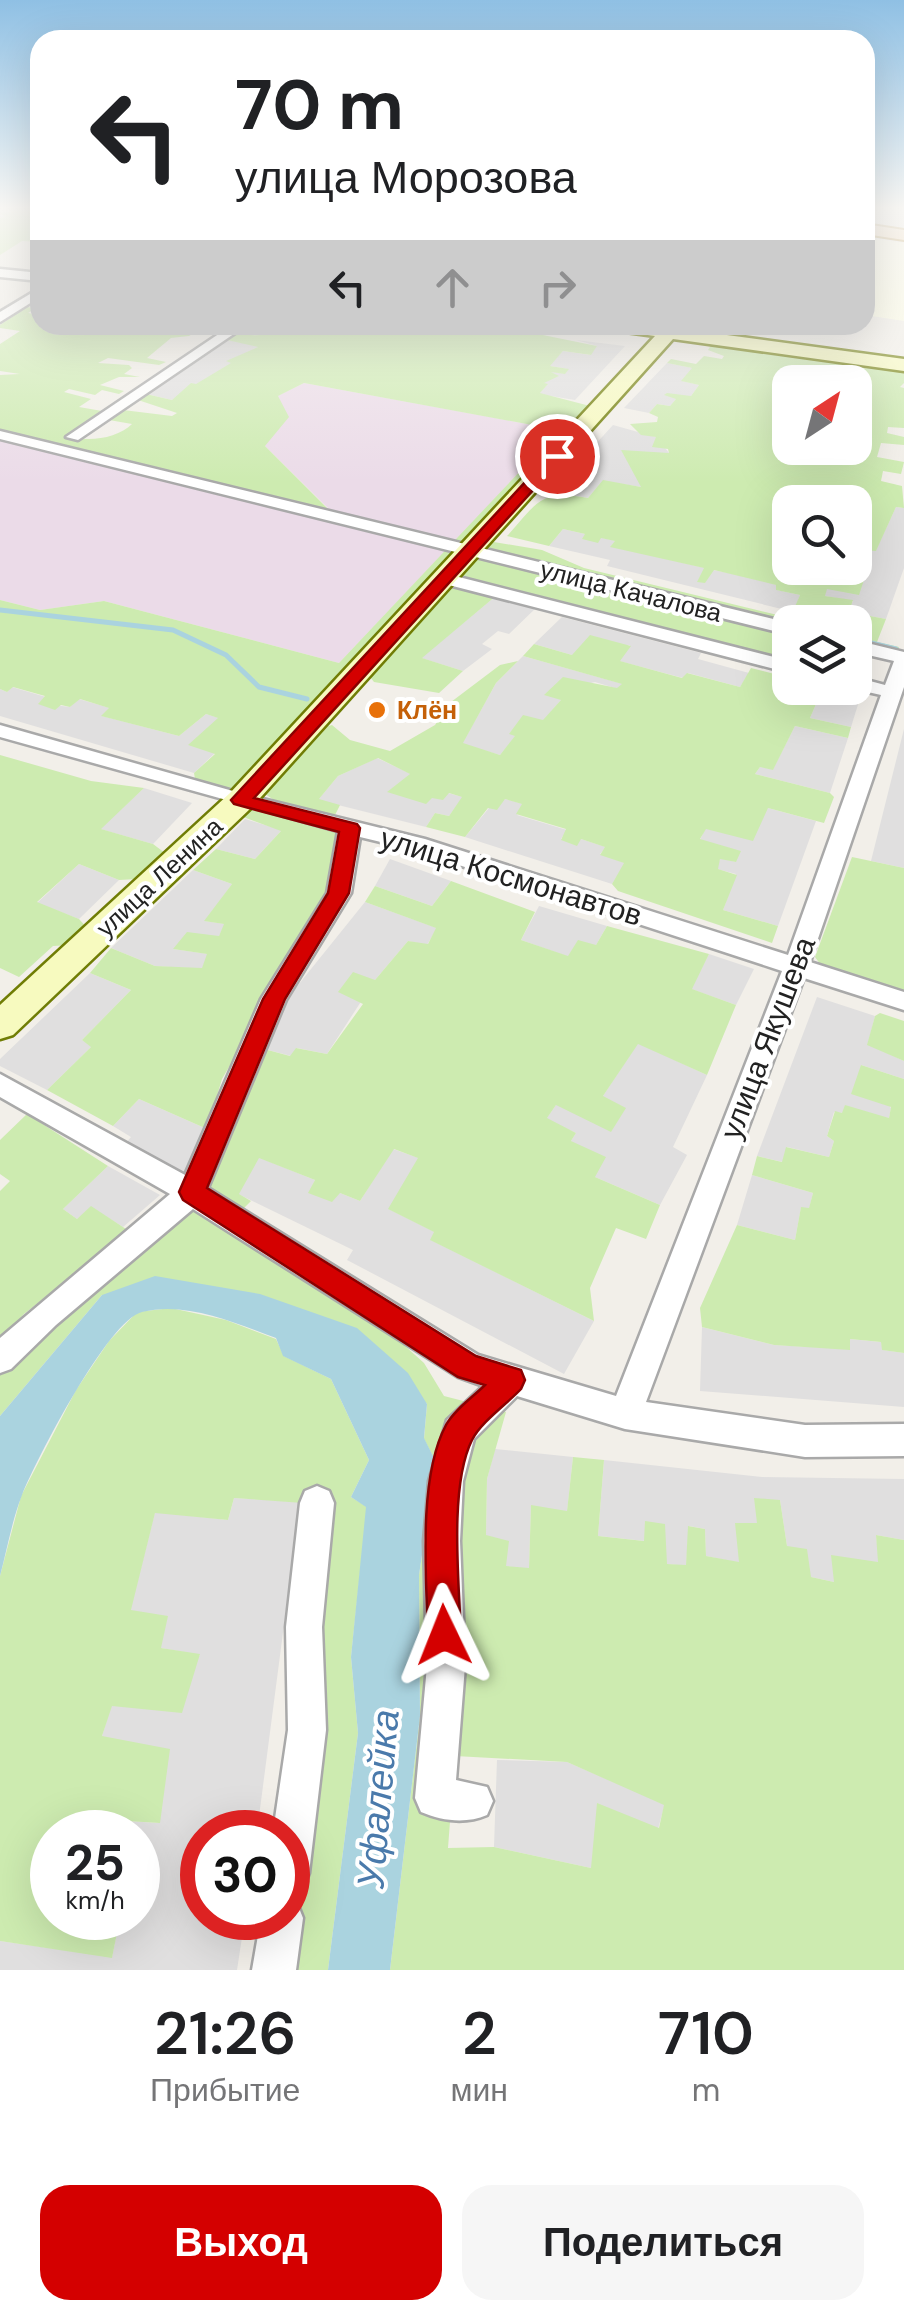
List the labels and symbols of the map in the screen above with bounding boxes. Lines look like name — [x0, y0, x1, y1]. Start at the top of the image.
north arrow — [772, 365, 872, 465]
pin — [515, 414, 600, 499]
street label: улица Качалова — [537, 553, 725, 630]
place label: Клён — [397, 694, 457, 727]
marker: Клён — [366, 699, 388, 721]
street label: улица Ленина — [89, 810, 230, 944]
street label: улица Космонавтов — [376, 818, 647, 935]
street label: улица Якушева — [711, 931, 824, 1145]
position arrow — [392, 1583, 496, 1687]
water label: Уфалейка — [345, 1707, 411, 1892]
speed limit sign: 30 — [180, 1810, 310, 1940]

